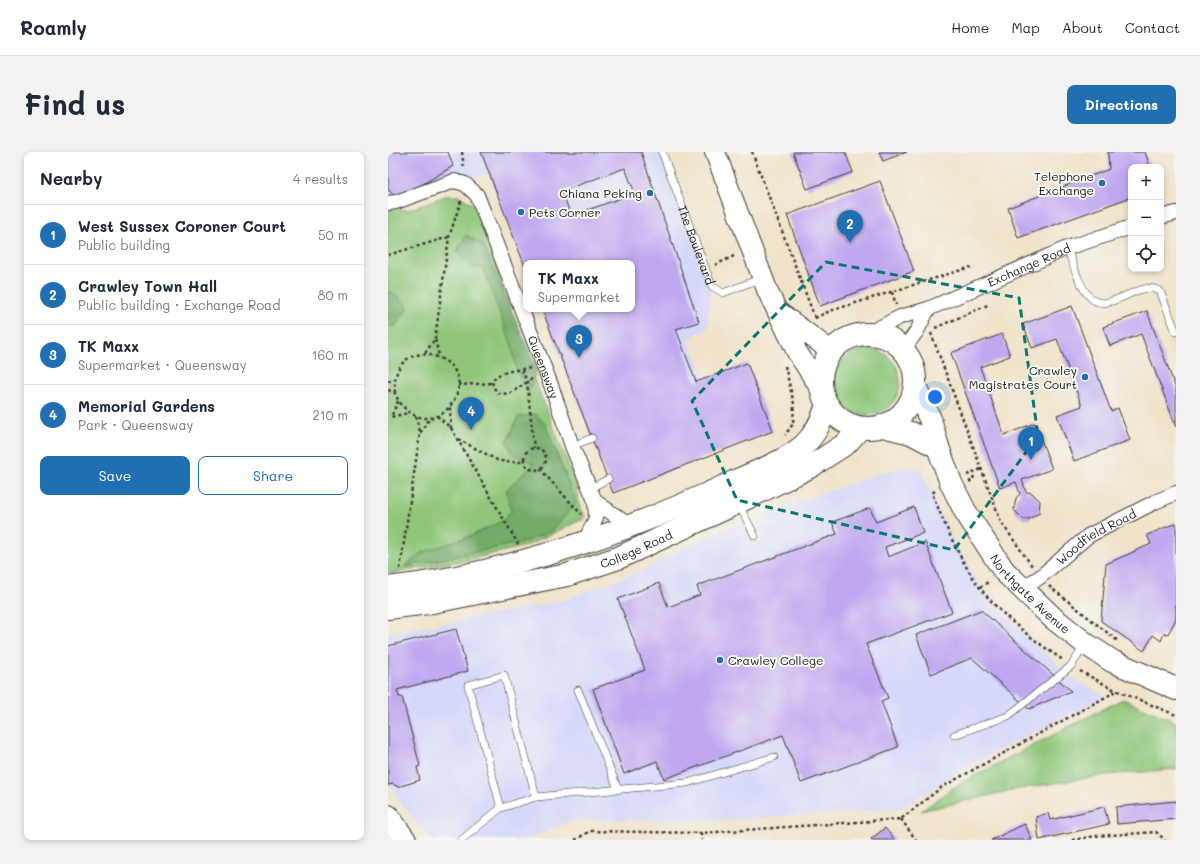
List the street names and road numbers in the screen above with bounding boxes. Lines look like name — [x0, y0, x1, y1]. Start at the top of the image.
street label: The Boulevard — [674, 203, 719, 287]
street label: Exchange Road — [985, 239, 1073, 290]
street label: Queensway — [524, 333, 563, 401]
street label: Woodfield Road — [1052, 505, 1139, 568]
street label: College Road — [598, 526, 675, 571]
street label: Northgate Avenue — [987, 551, 1074, 637]

